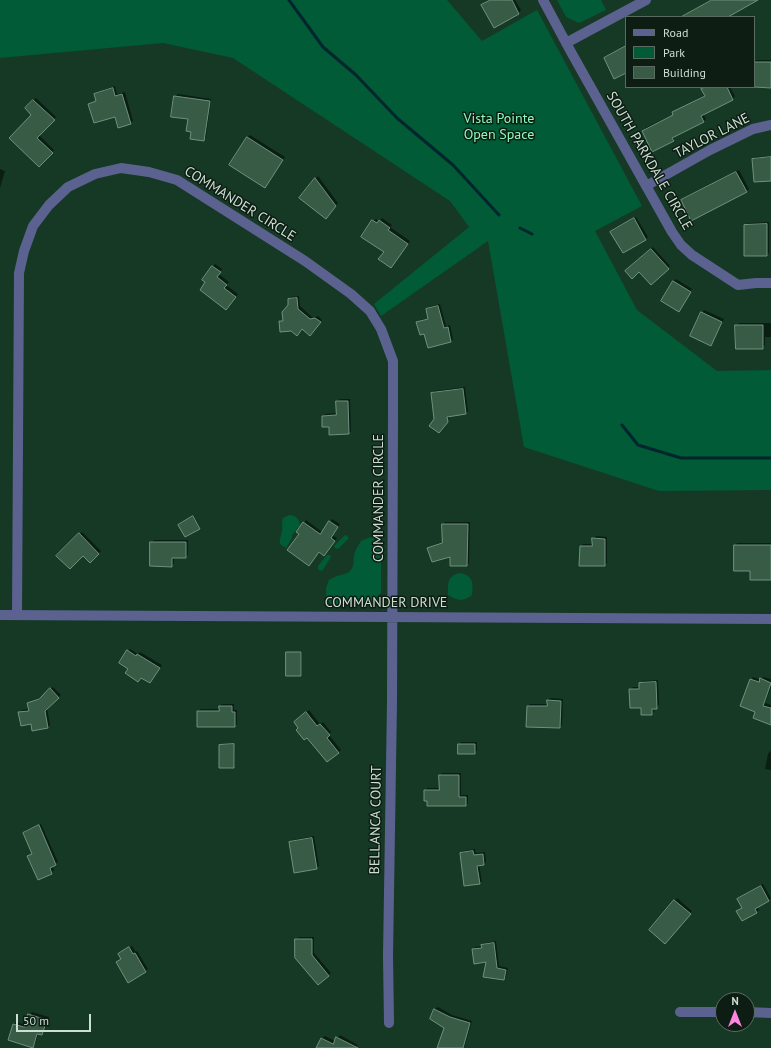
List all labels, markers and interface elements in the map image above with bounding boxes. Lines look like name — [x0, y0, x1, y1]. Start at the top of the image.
legend — [625, 16, 755, 88]
text: Road — [663, 25, 688, 40]
text: Park — [663, 45, 685, 60]
text: Building — [663, 65, 706, 80]
street label: SOUTH PARKDALE CIRCLE — [602, 89, 696, 233]
street label: TAYLOR LANE — [672, 110, 752, 162]
park label: Vista Pointe Open Space — [464, 111, 534, 144]
street label: COMMANDER CIRCLE — [181, 163, 299, 245]
street label: COMMANDER CIRCLE — [371, 434, 387, 562]
street label: COMMANDER DRIVE — [325, 595, 447, 611]
street label: BELLANCA COURT — [367, 765, 385, 875]
north arrow — [715, 992, 755, 1032]
text: N — [731, 994, 739, 1008]
scale bar — [18, 1006, 93, 1032]
text: 50 m — [23, 1013, 49, 1028]

